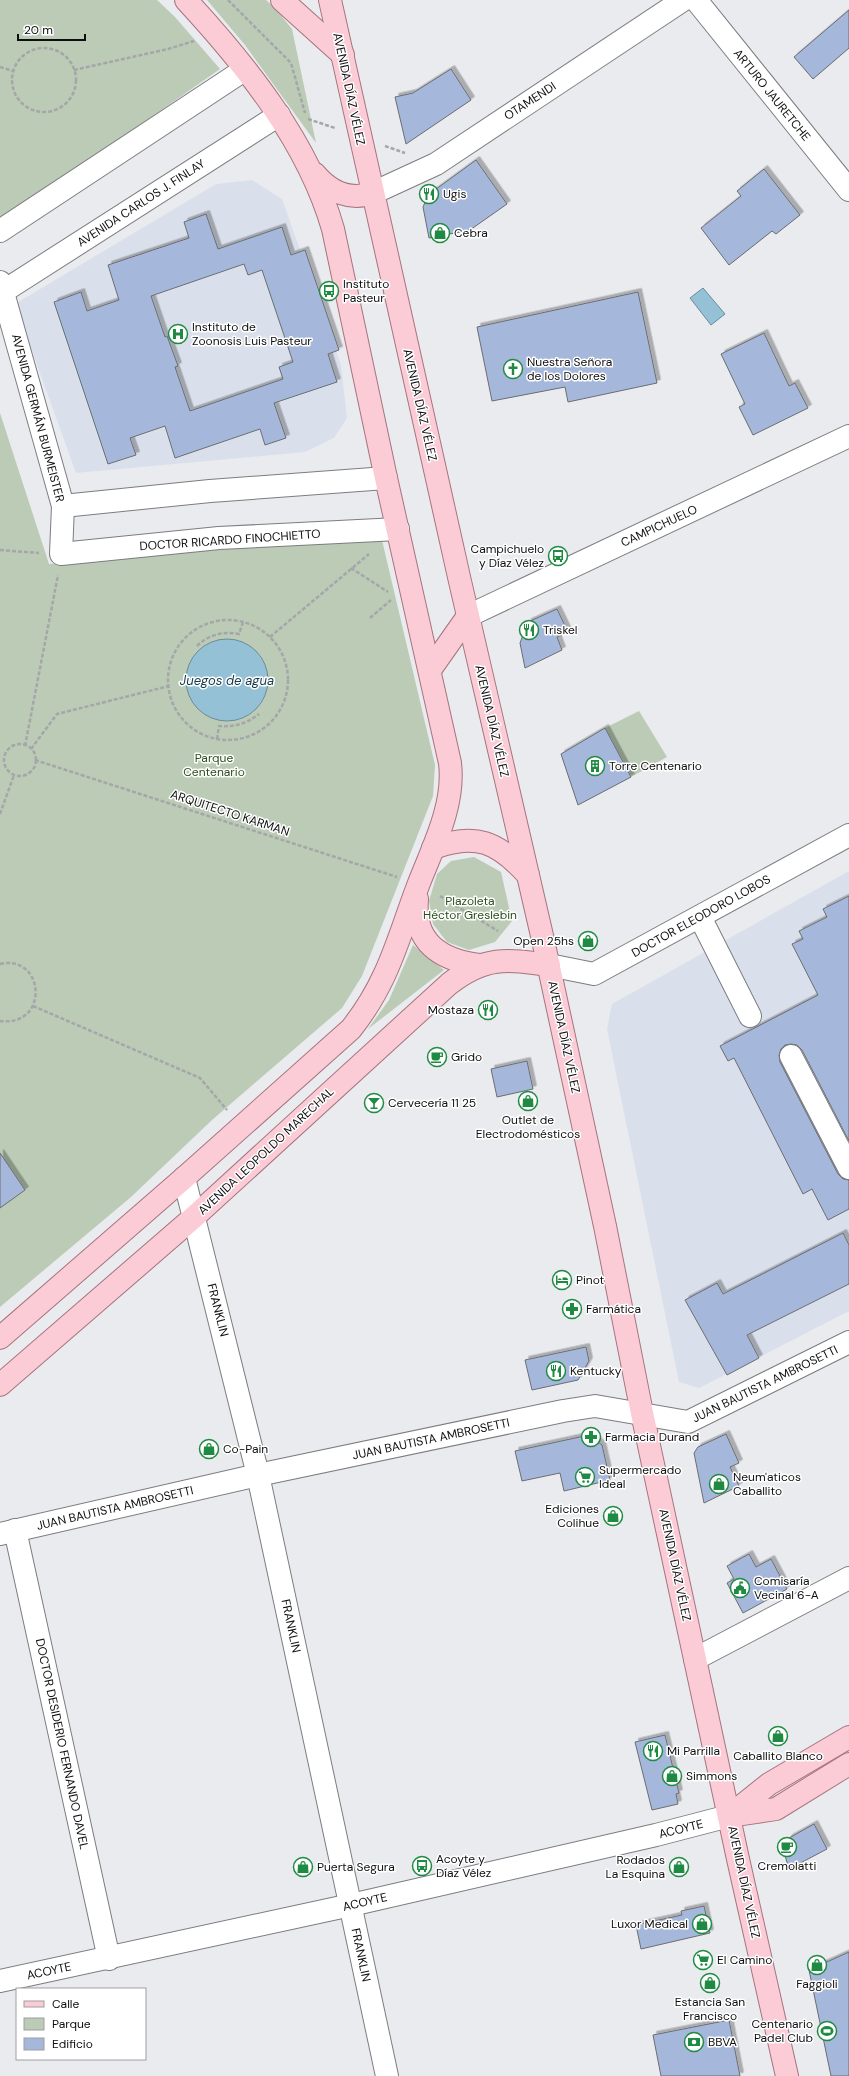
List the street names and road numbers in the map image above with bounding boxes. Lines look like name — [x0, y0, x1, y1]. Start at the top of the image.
street label: AVENIDA DÍAZ VÉLEZ — [329, 31, 369, 147]
street label: ARTURO JAURETCHE — [730, 46, 814, 145]
street label: OTAMENDI — [501, 78, 559, 124]
street label: AVENIDA CARLOS J. FINLAY — [74, 156, 208, 250]
street label: AVENIDA GERMÁN BURMEISTER — [8, 332, 68, 504]
street label: AVENIDA DÍAZ VÉLEZ — [399, 347, 441, 463]
street label: CAMPICHUELO — [618, 501, 700, 551]
street label: DOCTOR RICARDO FINOCHIETTO — [139, 526, 321, 554]
street label: AVENIDA DÍAZ VÉLEZ — [471, 663, 513, 779]
street label: ARQUITECTO KARMAN — [168, 786, 292, 840]
street label: DOCTOR ELEODORO LOBOS — [629, 871, 773, 961]
street label: AVENIDA DÍAZ VÉLEZ — [544, 979, 584, 1095]
street label: AVENIDA LEOPOLDO MARECHAL — [195, 1084, 337, 1218]
street label: FRANKLIN — [204, 1282, 232, 1338]
street label: JUAN BAUTISTA AMBROSETTI — [689, 1342, 841, 1426]
street label: JUAN BAUTISTA AMBROSETTI — [351, 1414, 511, 1464]
street label: JUAN BAUTISTA AMBROSETTI — [35, 1482, 195, 1534]
street label: AVENIDA DÍAZ VÉLEZ — [655, 1507, 695, 1623]
street label: FRANKLIN — [278, 1598, 304, 1654]
street label: DOCTOR DESIDERIO FERNANDO DAVEL — [32, 1637, 92, 1851]
street label: ACOYTE — [657, 1816, 705, 1842]
street label: AVENIDA DÍAZ VÉLEZ — [724, 1824, 764, 1940]
street label: ACOYTE — [341, 1889, 389, 1915]
street label: FRANKLIN — [348, 1927, 374, 1983]
street label: ACOYTE — [25, 1958, 73, 1984]

